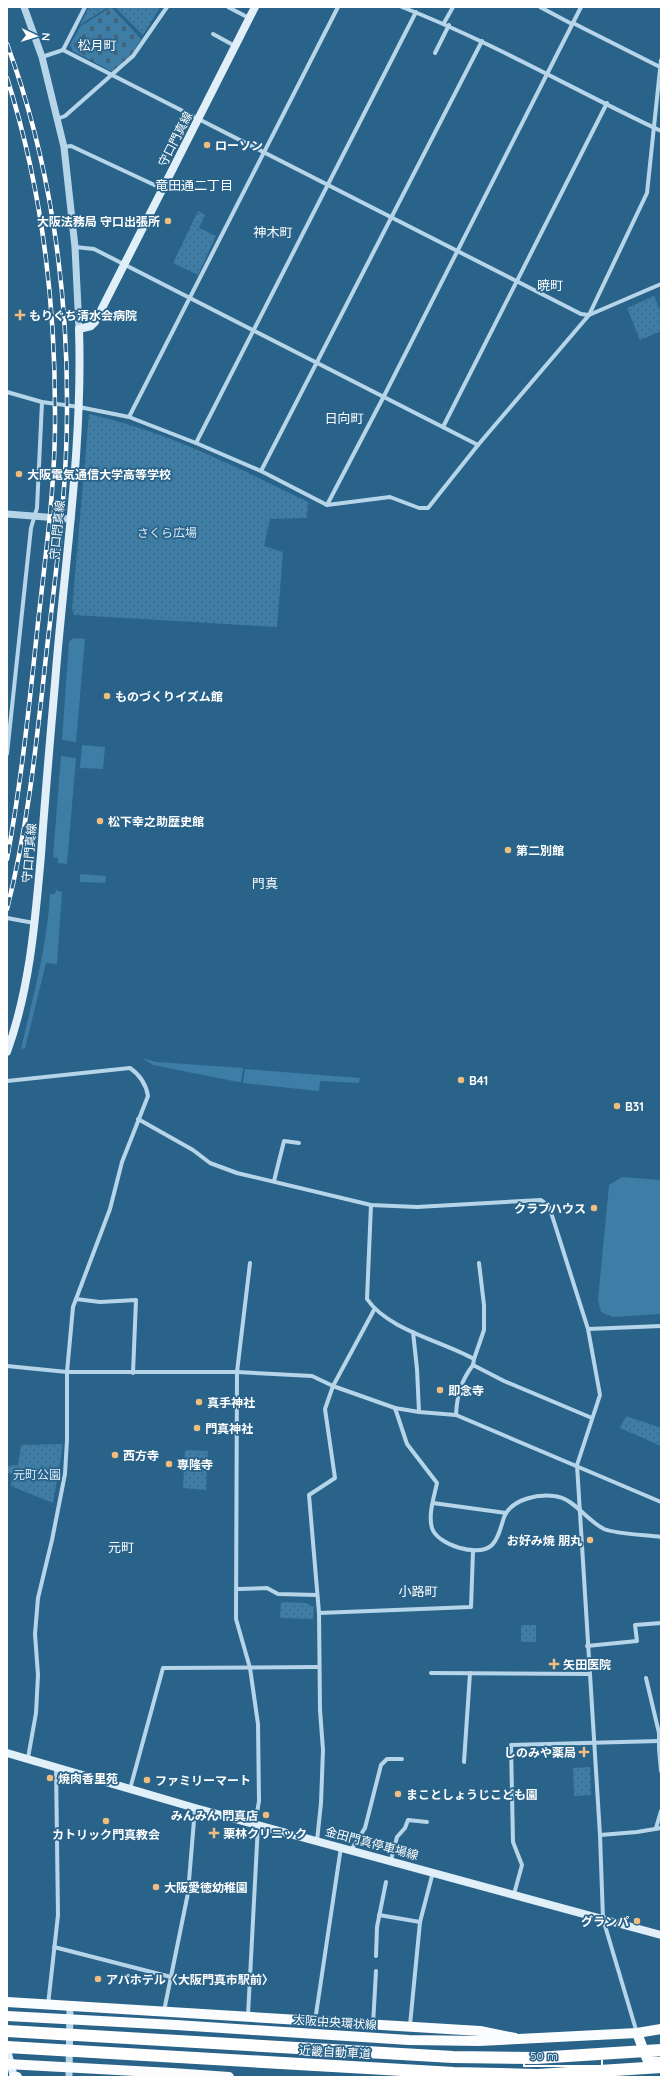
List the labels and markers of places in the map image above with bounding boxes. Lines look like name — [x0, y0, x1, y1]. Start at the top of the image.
place label: ローソン — [215, 138, 263, 153]
marker: ローソン — [202, 140, 212, 150]
place label: 大阪法務局 守口出張所 — [37, 214, 160, 229]
marker: 大阪法務局 守口出張所 — [163, 216, 173, 226]
place label: もりぐち清水会病院 — [29, 308, 137, 323]
marker: もりぐち清水会病院 — [14, 309, 26, 321]
place label: 大阪電気通信大学高等学校 — [27, 467, 171, 482]
marker: 大阪電気通信大学高等学校 — [14, 469, 24, 479]
place label: ものづくりイズム館 — [115, 689, 223, 704]
marker: ものづくりイズム館 — [102, 691, 112, 701]
place label: 松下幸之助歴史館 — [108, 814, 204, 829]
marker: 松下幸之助歴史館 — [95, 816, 105, 826]
place label: 第二別館 — [516, 843, 564, 858]
marker: 第二別館 — [503, 845, 513, 855]
place label: B41 — [469, 1073, 488, 1088]
marker: B41 — [456, 1075, 466, 1085]
place label: B31 — [625, 1099, 644, 1114]
marker: B31 — [612, 1101, 622, 1111]
place label: クラブハウス — [514, 1201, 586, 1216]
marker: クラブハウス — [589, 1203, 599, 1213]
place label: 即念寺 — [448, 1383, 484, 1398]
marker: 即念寺 — [435, 1385, 445, 1395]
place label: 真手神社 — [207, 1395, 255, 1410]
marker: 真手神社 — [194, 1397, 204, 1407]
place label: 門真神社 — [205, 1421, 253, 1436]
marker: 門真神社 — [192, 1423, 202, 1433]
place label: 西方寺 — [123, 1448, 159, 1463]
marker: 西方寺 — [110, 1450, 120, 1460]
place label: 専隆寺 — [177, 1457, 213, 1472]
marker: 専隆寺 — [164, 1459, 174, 1469]
place label: お好み焼 朋丸 — [507, 1533, 582, 1548]
marker: お好み焼 朋丸 — [585, 1535, 595, 1545]
place label: 矢田医院 — [563, 1657, 611, 1672]
marker: 矢田医院 — [548, 1658, 560, 1670]
place label: しのみや薬局 — [504, 1745, 576, 1760]
marker: しのみや薬局 — [579, 1747, 589, 1757]
place label: 焼肉香里苑 — [58, 1771, 118, 1786]
marker: 焼肉香里苑 — [45, 1773, 55, 1783]
place label: ファミリーマート — [155, 1773, 251, 1788]
marker: ファミリーマート — [142, 1775, 152, 1785]
place label: まことしょうじこども園 — [406, 1787, 538, 1802]
marker: まことしょうじこども園 — [393, 1789, 403, 1799]
place label: みんみん 門真店 — [171, 1808, 258, 1823]
marker: みんみん 門真店 — [261, 1810, 271, 1820]
marker: カトリック門真教会 — [101, 1816, 111, 1826]
place label: 栗林クリニック — [223, 1826, 307, 1841]
place label: カトリック門真教会 — [52, 1827, 160, 1842]
marker: 栗林クリニック — [208, 1827, 220, 1839]
place label: 大阪愛徳幼稚園 — [164, 1880, 248, 1895]
marker: 大阪愛徳幼稚園 — [151, 1882, 161, 1892]
place label: グランパ — [581, 1914, 629, 1929]
marker: グランパ — [632, 1916, 642, 1926]
place label: アパホテル〈大阪門真市駅前〉 — [106, 1972, 274, 1987]
marker: アパホテル〈大阪門真市駅前〉 — [93, 1974, 103, 1984]

